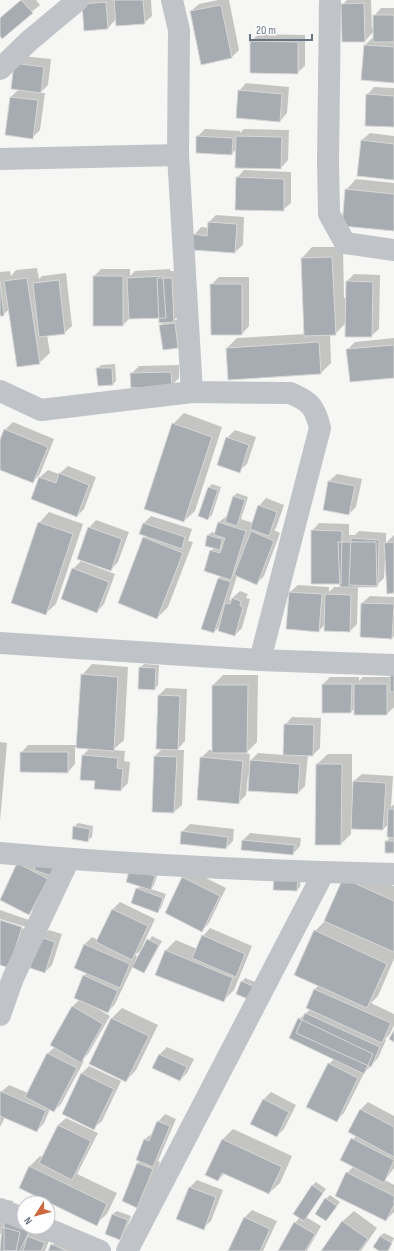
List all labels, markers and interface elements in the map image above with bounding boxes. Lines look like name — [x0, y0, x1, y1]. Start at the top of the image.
scale bar — [250, 16, 312, 42]
text: 20 m — [256, 23, 276, 38]
north arrow — [16, 1195, 56, 1235]
text: N — [21, 1214, 35, 1227]

